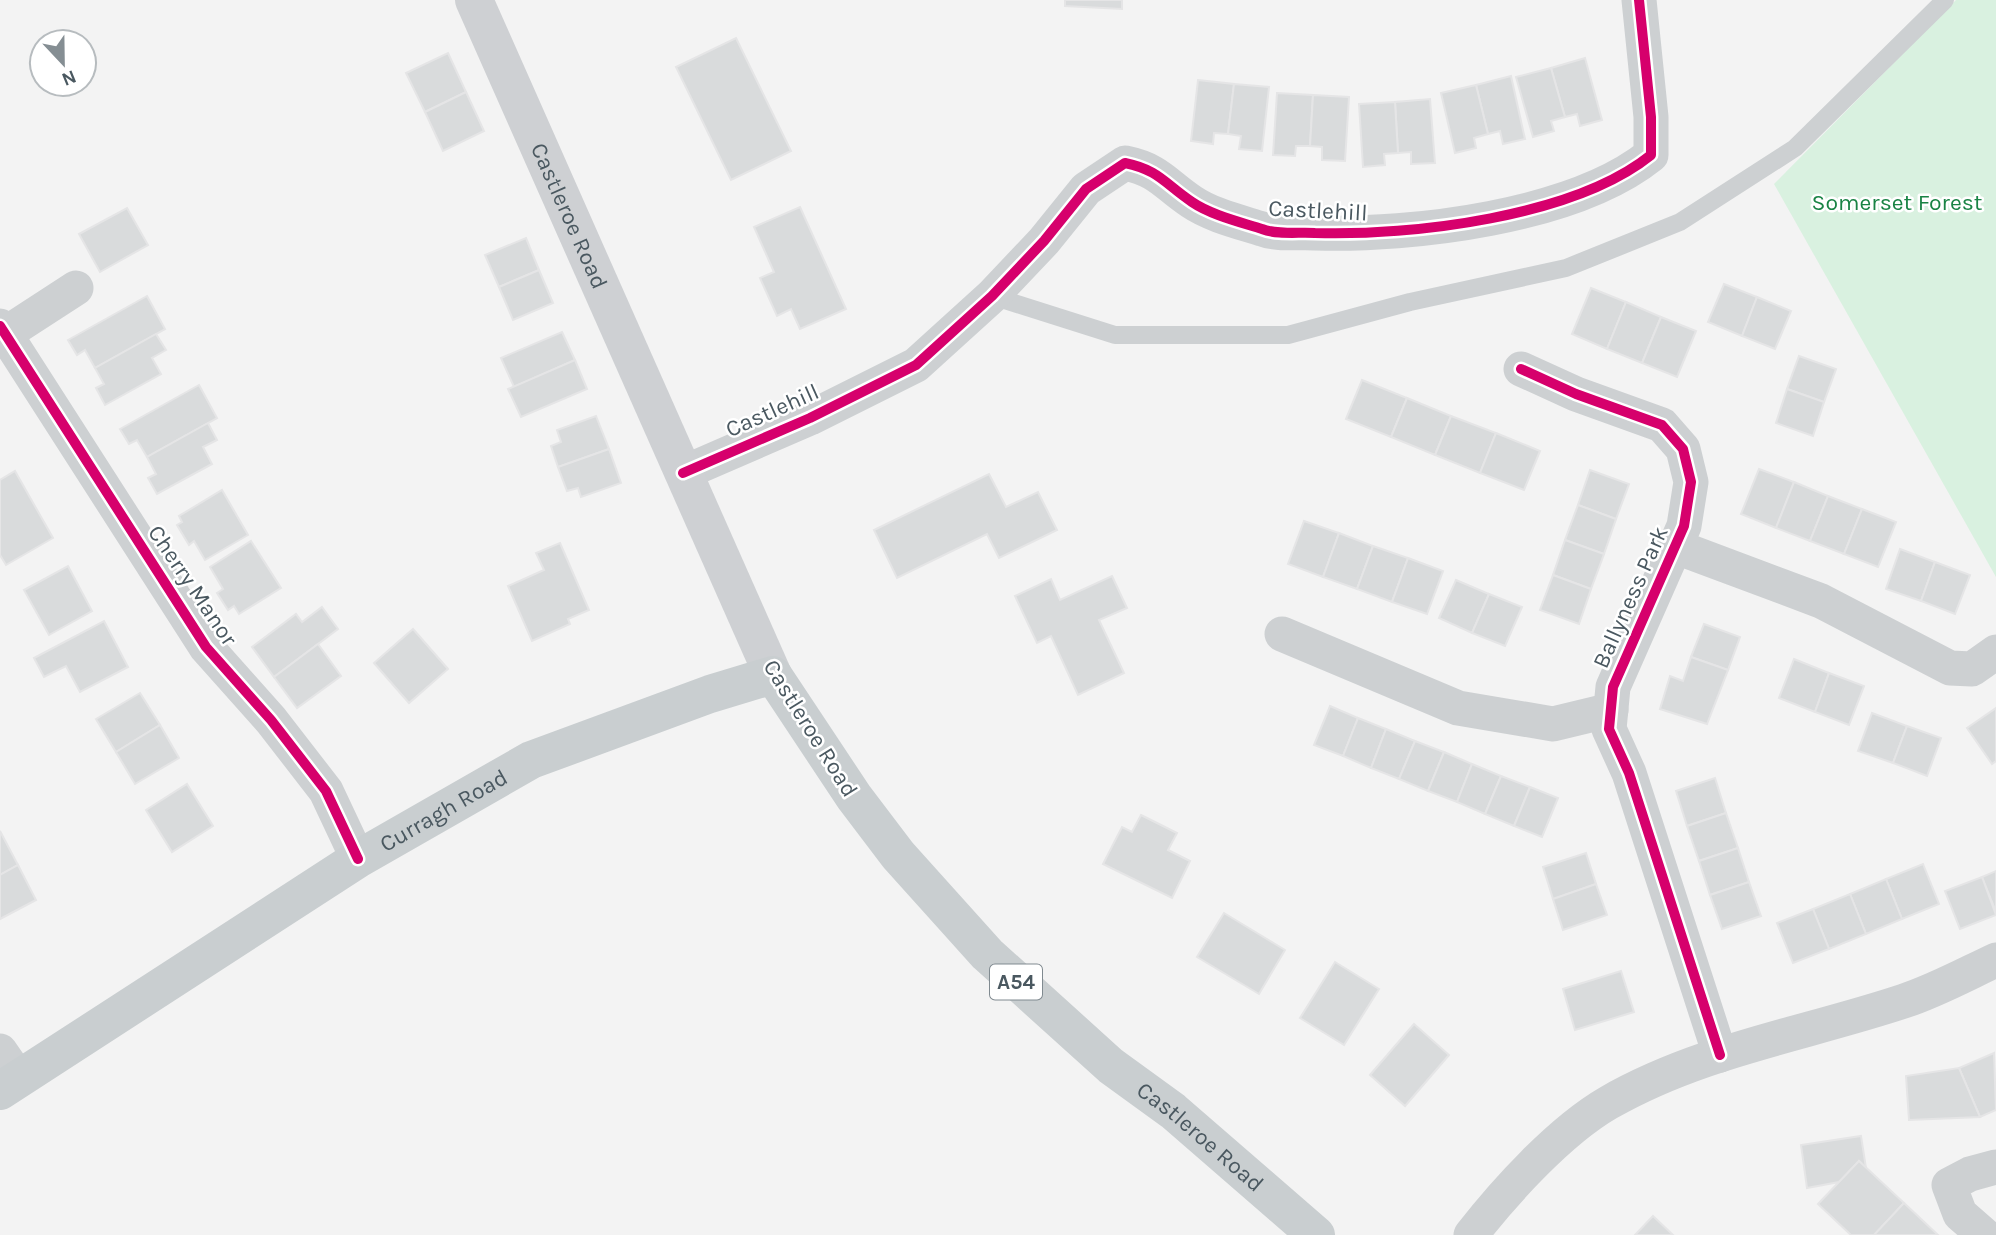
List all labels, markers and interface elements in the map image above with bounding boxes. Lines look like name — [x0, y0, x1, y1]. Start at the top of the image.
north arrow — [28, 28, 98, 98]
text: N — [59, 65, 79, 91]
street label: Castleroe Road — [525, 139, 613, 293]
park label: Somerset Forest — [1812, 189, 1983, 216]
street label: Castlehill — [1268, 194, 1368, 227]
street label: Castlehill — [721, 378, 823, 443]
street label: Cherry Manor — [142, 520, 243, 651]
street label: Ballyness Park — [1587, 522, 1674, 672]
street label: Castleroe Road — [758, 655, 864, 802]
street label: Curragh Road — [375, 763, 512, 858]
road number: A54 — [990, 964, 1042, 1000]
street label: Castleroe Road — [1132, 1076, 1269, 1198]

